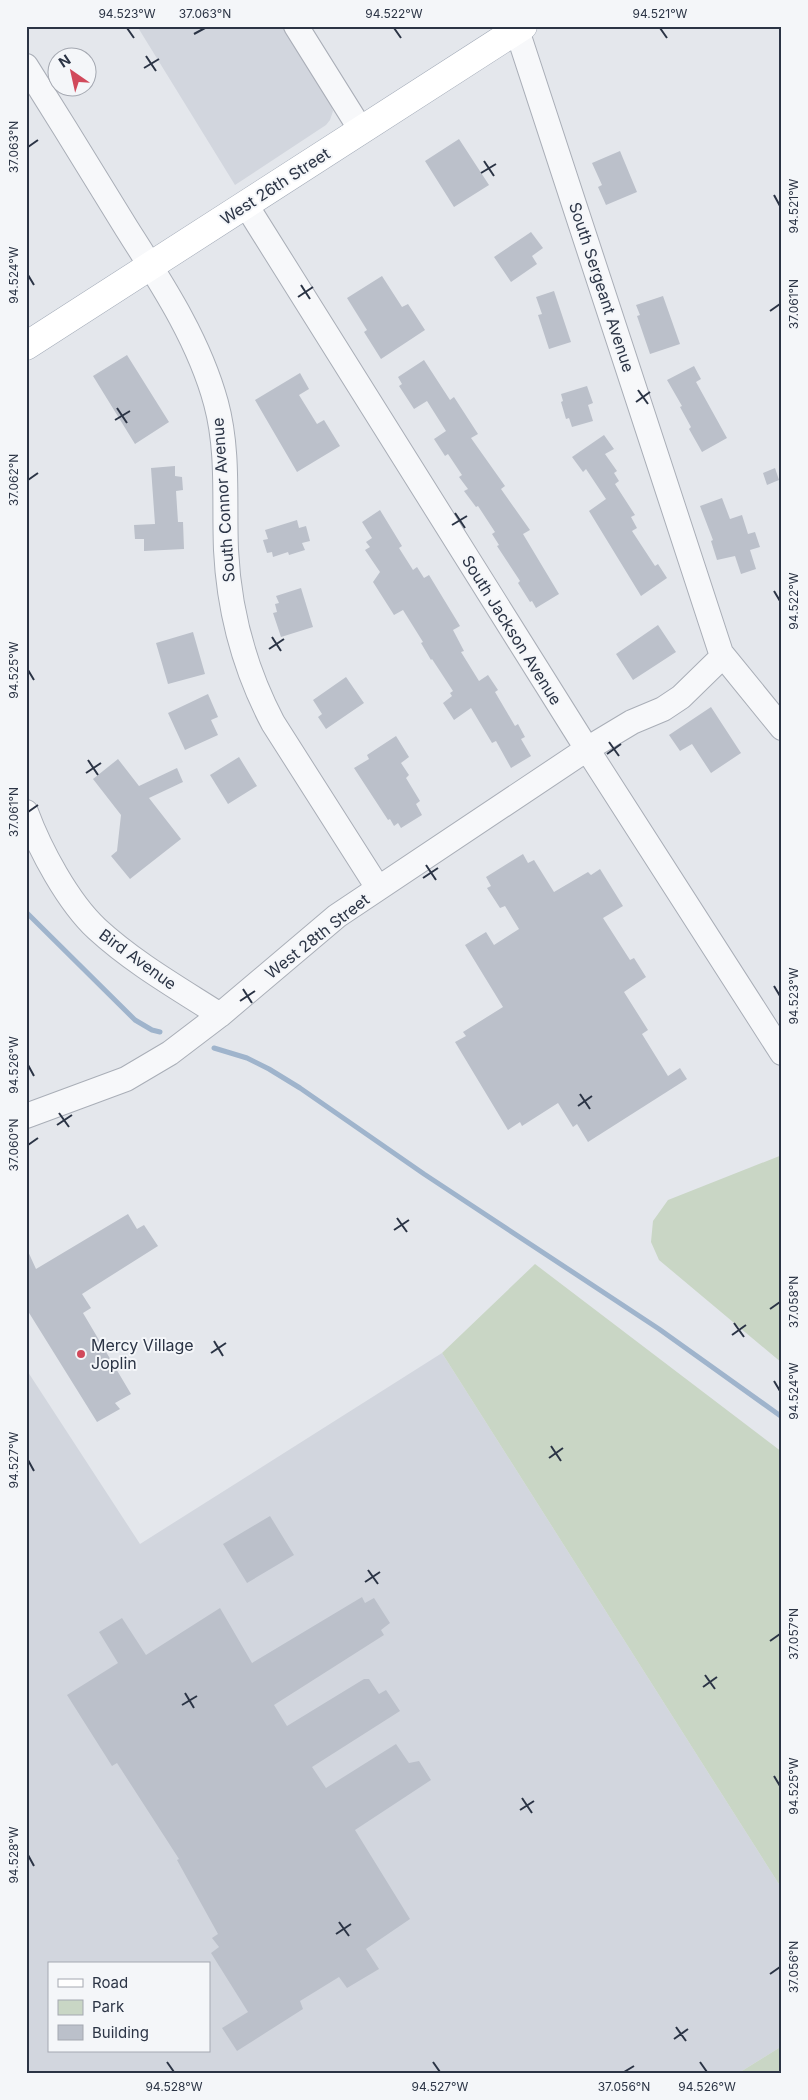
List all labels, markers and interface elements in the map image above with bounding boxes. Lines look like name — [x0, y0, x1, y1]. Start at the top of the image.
text: 94.523°W — [98, 6, 156, 21]
text: 37.063°N — [179, 6, 231, 21]
text: 94.522°W — [365, 6, 423, 21]
text: 94.521°W — [633, 6, 688, 21]
north arrow — [48, 48, 98, 98]
text: N — [55, 51, 74, 71]
text: 37.063°N — [6, 121, 21, 173]
street label: West 26th Street — [217, 143, 333, 229]
text: 94.521°W — [786, 178, 801, 233]
street label: South Sergeant Avenue — [565, 199, 639, 375]
text: 94.524°W — [6, 246, 21, 304]
text: 37.061°N — [786, 279, 801, 329]
street label: South Connor Avenue — [207, 417, 239, 583]
text: 37.062°N — [6, 454, 21, 506]
street label: South Jackson Avenue — [458, 551, 566, 709]
text: 94.522°W — [786, 572, 801, 630]
text: 94.525°W — [6, 641, 21, 699]
text: 37.061°N — [6, 787, 21, 837]
street label: West 28th Street — [261, 889, 373, 983]
street label: Bird Avenue — [95, 924, 181, 994]
text: 94.523°W — [786, 967, 801, 1025]
text: 94.526°W — [6, 1036, 21, 1094]
text: 37.060°N — [6, 1119, 21, 1171]
text: 37.058°N — [786, 1276, 801, 1328]
place label: Mercy Village Joplin — [91, 1335, 194, 1373]
marker: Mercy Village Joplin — [75, 1348, 87, 1360]
text: 94.524°W — [786, 1362, 801, 1420]
text: 94.527°W — [6, 1431, 21, 1488]
text: 37.057°N — [786, 1608, 801, 1660]
text: 94.525°W — [786, 1757, 801, 1815]
text: 94.528°W — [6, 1826, 21, 1884]
text: 37.056°N — [786, 1941, 801, 1993]
legend — [48, 1962, 210, 2052]
text: Road — [92, 1973, 128, 1992]
text: Park — [92, 1997, 125, 2016]
text: Building — [92, 2023, 149, 2042]
text: 94.528°W — [145, 2079, 203, 2094]
text: 94.527°W — [412, 2079, 469, 2094]
text: 37.056°N — [598, 2079, 650, 2094]
text: 94.526°W — [678, 2079, 736, 2094]

